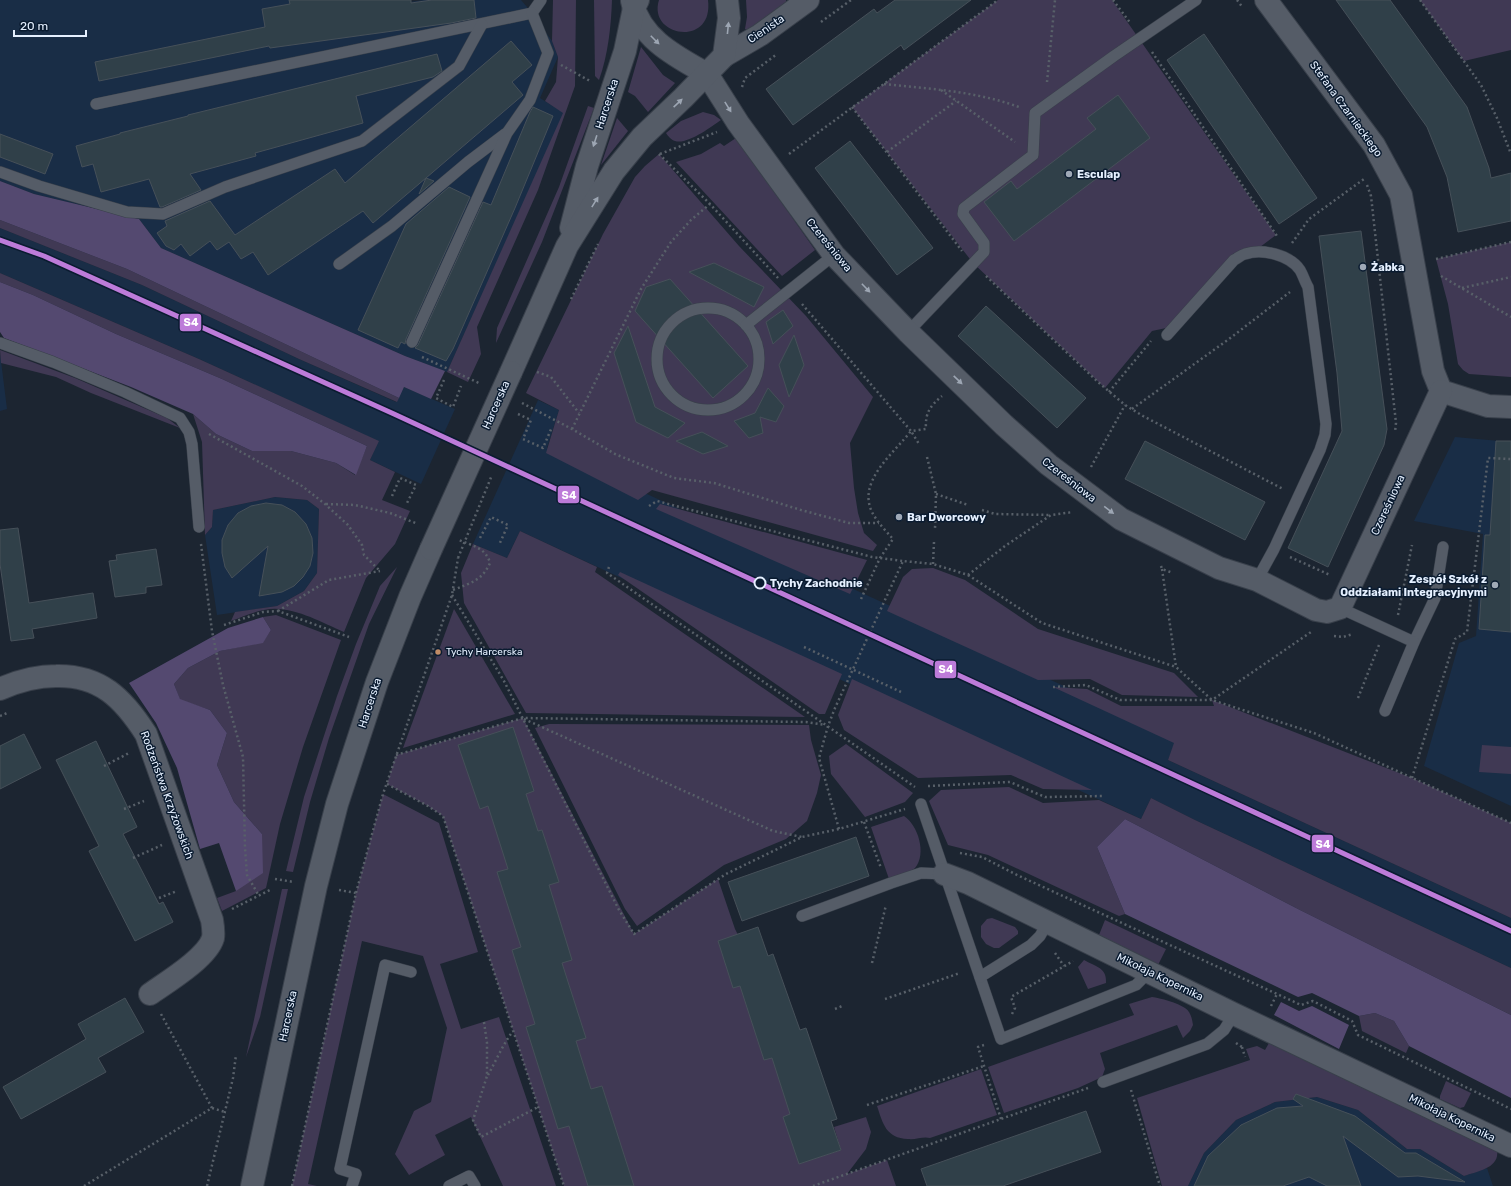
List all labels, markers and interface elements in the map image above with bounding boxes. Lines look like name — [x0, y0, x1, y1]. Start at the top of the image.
scale bar — [14, 12, 86, 38]
street label: Cienista — [745, 12, 787, 46]
text: 20 m — [20, 19, 48, 33]
one-way arrow — [724, 22, 731, 34]
one-way arrow — [650, 35, 660, 45]
street label: Stefana Czarnieckiego — [1307, 59, 1385, 159]
street label: Harcerska — [593, 77, 621, 131]
one-way arrow — [673, 98, 683, 107]
one-way arrow — [724, 102, 732, 112]
one-way arrow — [592, 135, 598, 147]
place label: Esculap — [1077, 168, 1120, 181]
marker: Esculap — [1064, 169, 1074, 179]
one-way arrow — [591, 197, 599, 207]
street label: Czereśniowa — [803, 216, 855, 274]
place label: Żabka — [1371, 261, 1404, 274]
marker: Żabka — [1358, 262, 1368, 272]
one-way arrow — [861, 283, 871, 293]
line badge: S4 — [179, 313, 202, 332]
text: S4 — [184, 316, 199, 329]
one-way arrow — [953, 375, 963, 385]
street label: Harcerska — [480, 379, 512, 431]
street label: Czereśniowa — [1039, 455, 1099, 505]
street label: Czereśniowa — [1368, 473, 1408, 537]
line badge: S4 — [557, 485, 580, 504]
text: S4 — [562, 489, 577, 502]
one-way arrow — [1103, 506, 1114, 515]
place label: Bar Dworcowy — [907, 511, 986, 524]
marker: Bar Dworcowy — [894, 512, 904, 522]
place label: Zespół Szkół z Oddziałami Integracyjnymi — [1340, 573, 1487, 599]
marker: Tychy Zachodnie — [753, 576, 767, 590]
place label: Tychy Zachodnie — [770, 577, 863, 590]
marker: Zespół Szkół z Oddziałami Integracyjnymi — [1490, 580, 1500, 590]
place label: Tychy Harcerska — [446, 646, 522, 658]
marker: Tychy Harcerska — [433, 647, 443, 657]
line badge: S4 — [934, 660, 957, 679]
text: S4 — [939, 663, 954, 676]
street label: Harcerska — [356, 676, 384, 730]
street label: Rodzeństwa Krzyżowskich — [138, 729, 196, 861]
line badge: S4 — [1311, 834, 1334, 853]
text: S4 — [1316, 838, 1331, 851]
street label: Mikołaja Kopernika — [1115, 950, 1205, 1004]
street label: Harcerska — [276, 989, 300, 1043]
street label: Mikołaja Kopernika — [1407, 1091, 1497, 1145]

